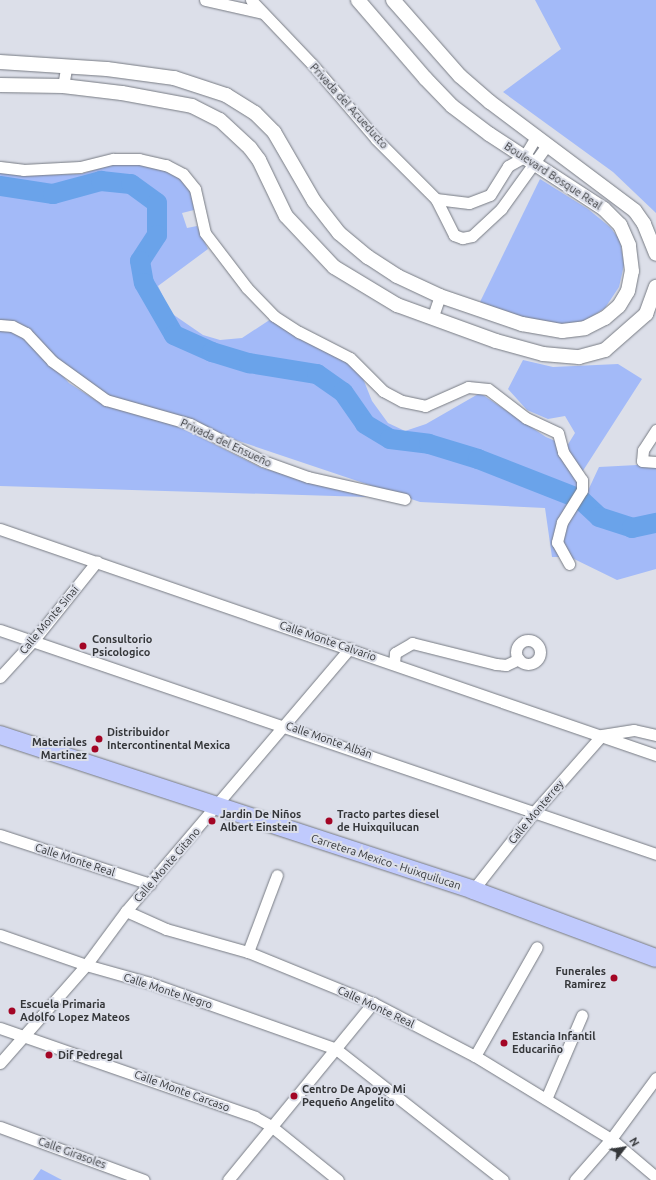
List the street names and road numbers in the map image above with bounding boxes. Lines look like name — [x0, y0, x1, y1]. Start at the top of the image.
street label: Privada del Acueducto — [307, 61, 391, 151]
street label: Boulevard Bosque Real — [502, 139, 604, 213]
street label: Privada del Ensueño — [178, 416, 274, 470]
street label: Calle Monte Sinaí — [17, 583, 81, 657]
street label: Calle Monte Calvario — [278, 618, 378, 664]
street label: Calle Monte Albán — [284, 719, 374, 761]
street label: Calle Monterrey — [506, 777, 566, 847]
street label: Calle Monte Gitano — [131, 825, 203, 905]
street label: Carretera Mexico - Huixquilucan — [309, 832, 463, 892]
street label: Calle Monte Real — [33, 841, 117, 879]
street label: Calle Monte Negro — [122, 970, 214, 1012]
street label: Calle Monte Real — [335, 983, 417, 1031]
street label: Calle Monte Carcaso — [133, 1068, 231, 1114]
street label: Calle Girasoles — [36, 1135, 108, 1171]

